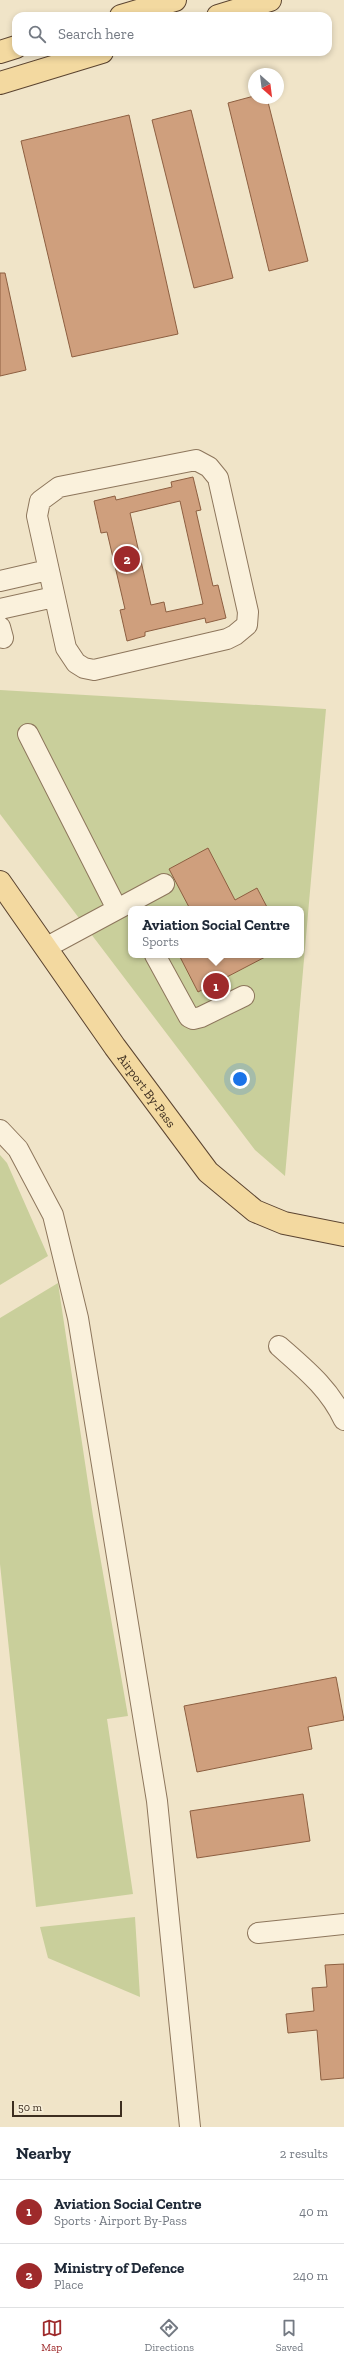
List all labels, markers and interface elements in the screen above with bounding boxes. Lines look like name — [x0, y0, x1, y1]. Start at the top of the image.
search box — [12, 12, 332, 56]
icon: search — [26, 23, 48, 45]
text: Search here — [58, 25, 134, 43]
north arrow — [248, 68, 284, 104]
pin: 2 — [114, 544, 140, 574]
popup — [128, 906, 304, 958]
text: Aviation Social Centre — [142, 916, 290, 934]
text: Sports — [142, 934, 179, 949]
pin: 1 — [203, 971, 229, 1001]
street label: Airport By-Pass — [115, 1050, 180, 1130]
your location — [230, 1069, 250, 1089]
scale bar — [12, 2099, 122, 2118]
text: 50 m — [18, 2101, 42, 2114]
text: Nearby — [16, 2143, 71, 2163]
text: 2 results — [280, 2146, 328, 2161]
text: Aviation Social Centre — [54, 2195, 202, 2213]
text: 1 — [26, 2204, 32, 2219]
text: 40 m — [299, 2204, 328, 2219]
text: Sports · Airport By-Pass — [54, 2213, 187, 2228]
text: Ministry of Defence — [54, 2259, 184, 2277]
text: 2 — [26, 2268, 32, 2283]
text: 240 m — [293, 2268, 328, 2283]
text: Place — [54, 2277, 83, 2292]
tab: Map — [41, 2317, 63, 2354]
tab: Directions — [144, 2317, 194, 2354]
tab: Saved — [276, 2317, 303, 2354]

